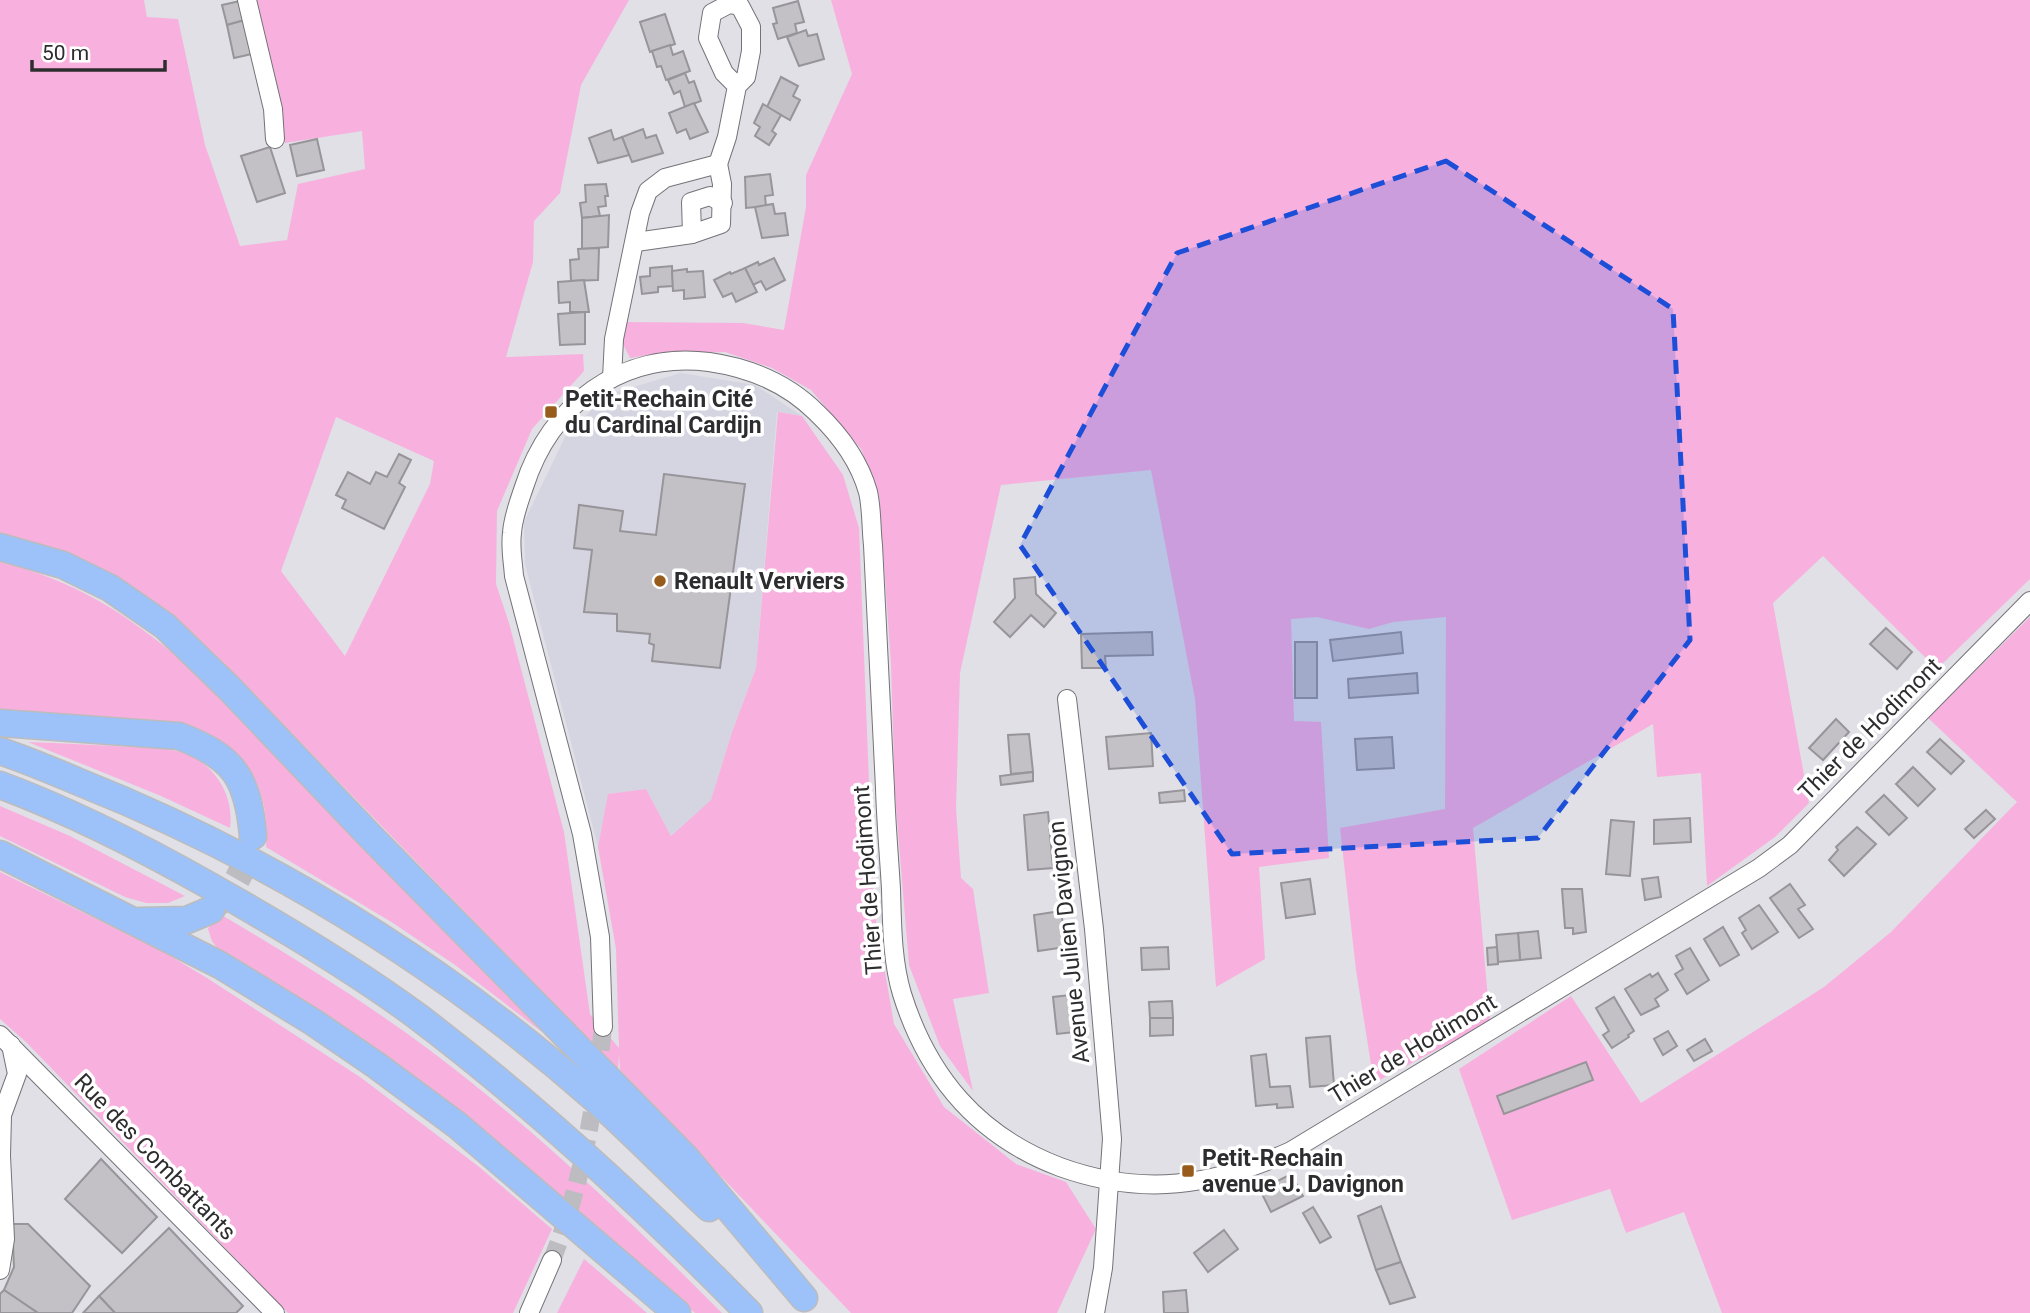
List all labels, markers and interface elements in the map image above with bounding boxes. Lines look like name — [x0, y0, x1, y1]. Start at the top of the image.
scale bar — [32, 28, 164, 72]
text: 50 m — [42, 41, 89, 65]
place label: Petit-Rechain Cité du Cardinal Cardijn — [565, 386, 762, 439]
marker: Petit-Rechain Cité du Cardinal Cardijn — [543, 404, 559, 420]
place label: Renault Verviers — [674, 568, 845, 595]
marker: Renault Verviers — [652, 573, 668, 589]
street label: Thier de Hodimont — [1793, 652, 1947, 806]
street label: Thier de Hodimont — [848, 784, 888, 976]
street label: Avenue Julien Davignon — [1043, 819, 1095, 1065]
street label: Thier de Hodimont — [1325, 988, 1501, 1110]
street label: Rue des Combattants — [69, 1068, 241, 1246]
place label: Petit-Rechain avenue J. Davignon — [1202, 1145, 1404, 1198]
marker: Petit-Rechain avenue J. Davignon — [1180, 1163, 1196, 1179]

